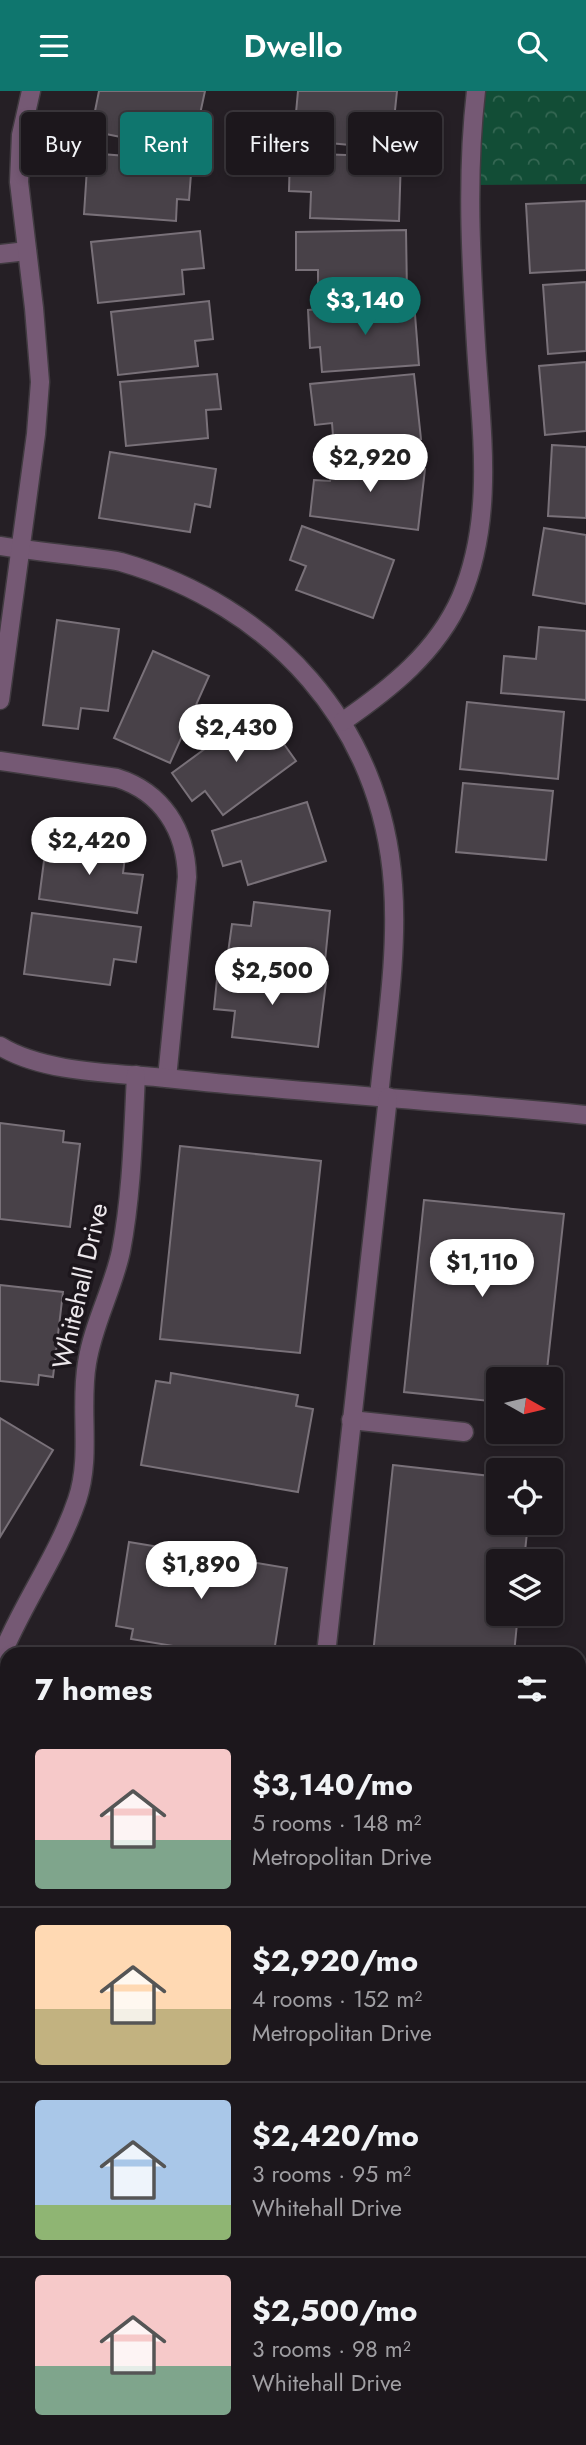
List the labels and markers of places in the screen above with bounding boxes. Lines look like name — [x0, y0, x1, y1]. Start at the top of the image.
pin: $3,140 — [308, 278, 422, 337]
pin: $2,920 — [313, 435, 427, 494]
pin: $2,430 — [179, 705, 293, 764]
pin: $2,420 — [32, 817, 146, 877]
pin: $2,500 — [215, 947, 329, 1007]
pin: $1,110 — [425, 1239, 539, 1299]
pin: $1,890 — [144, 1541, 258, 1601]

